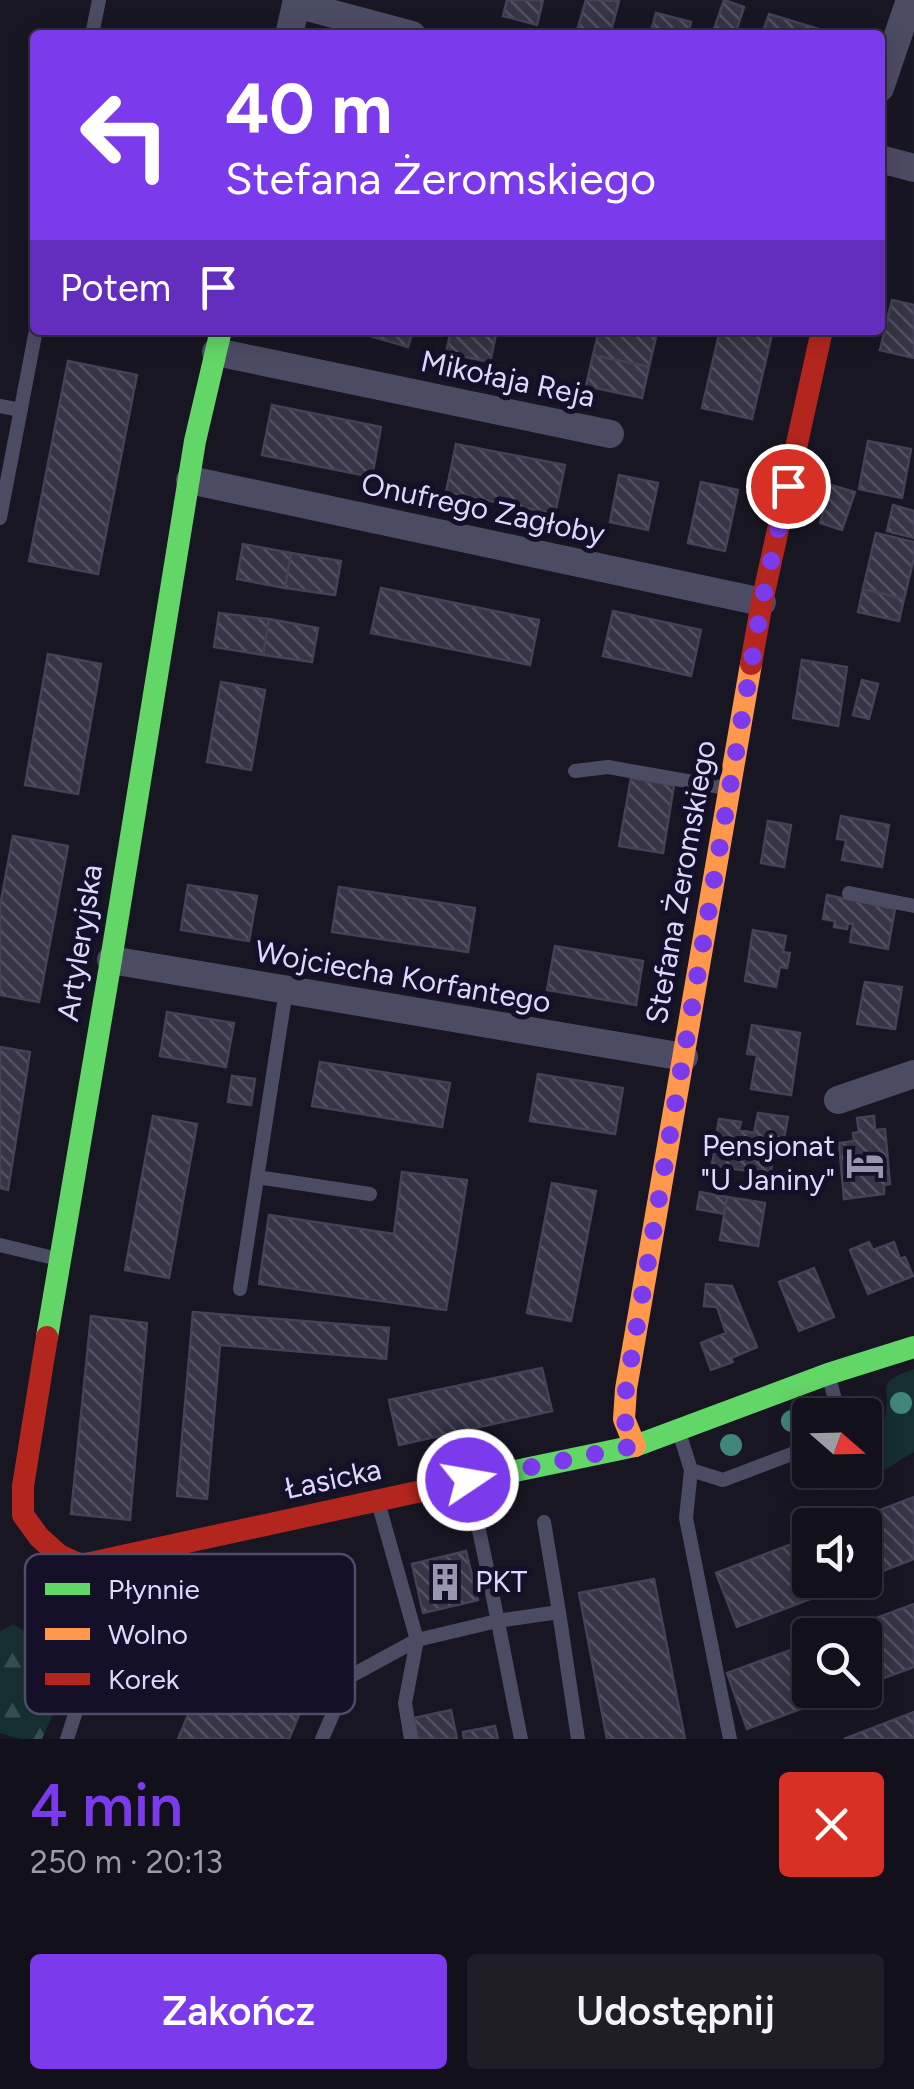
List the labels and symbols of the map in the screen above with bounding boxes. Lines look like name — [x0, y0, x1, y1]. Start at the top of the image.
street label: Mikołaja Reja — [418, 342, 599, 415]
pin — [746, 444, 831, 529]
street label: Onufrego Zagłoby — [358, 465, 608, 552]
street label: Stefana Żeromskiego — [637, 737, 724, 1027]
street label: Artyleryjska — [49, 862, 110, 1024]
street label: Wojciecha Korfantego — [252, 932, 554, 1021]
place label: Pensjonat "U Janiny" — [700, 1127, 835, 1198]
hotel icon: Pensjonat "U Janiny" — [844, 1142, 886, 1184]
north arrow — [792, 1398, 882, 1488]
position arrow — [416, 1428, 520, 1532]
street label: Łasicka — [281, 1450, 384, 1507]
legend — [25, 1554, 355, 1714]
building icon: PKT — [424, 1561, 466, 1603]
place label: PKT — [475, 1563, 528, 1600]
text: Płynnie — [108, 1572, 200, 1606]
text: Wolno — [108, 1617, 188, 1651]
text: Korek — [108, 1662, 180, 1696]

